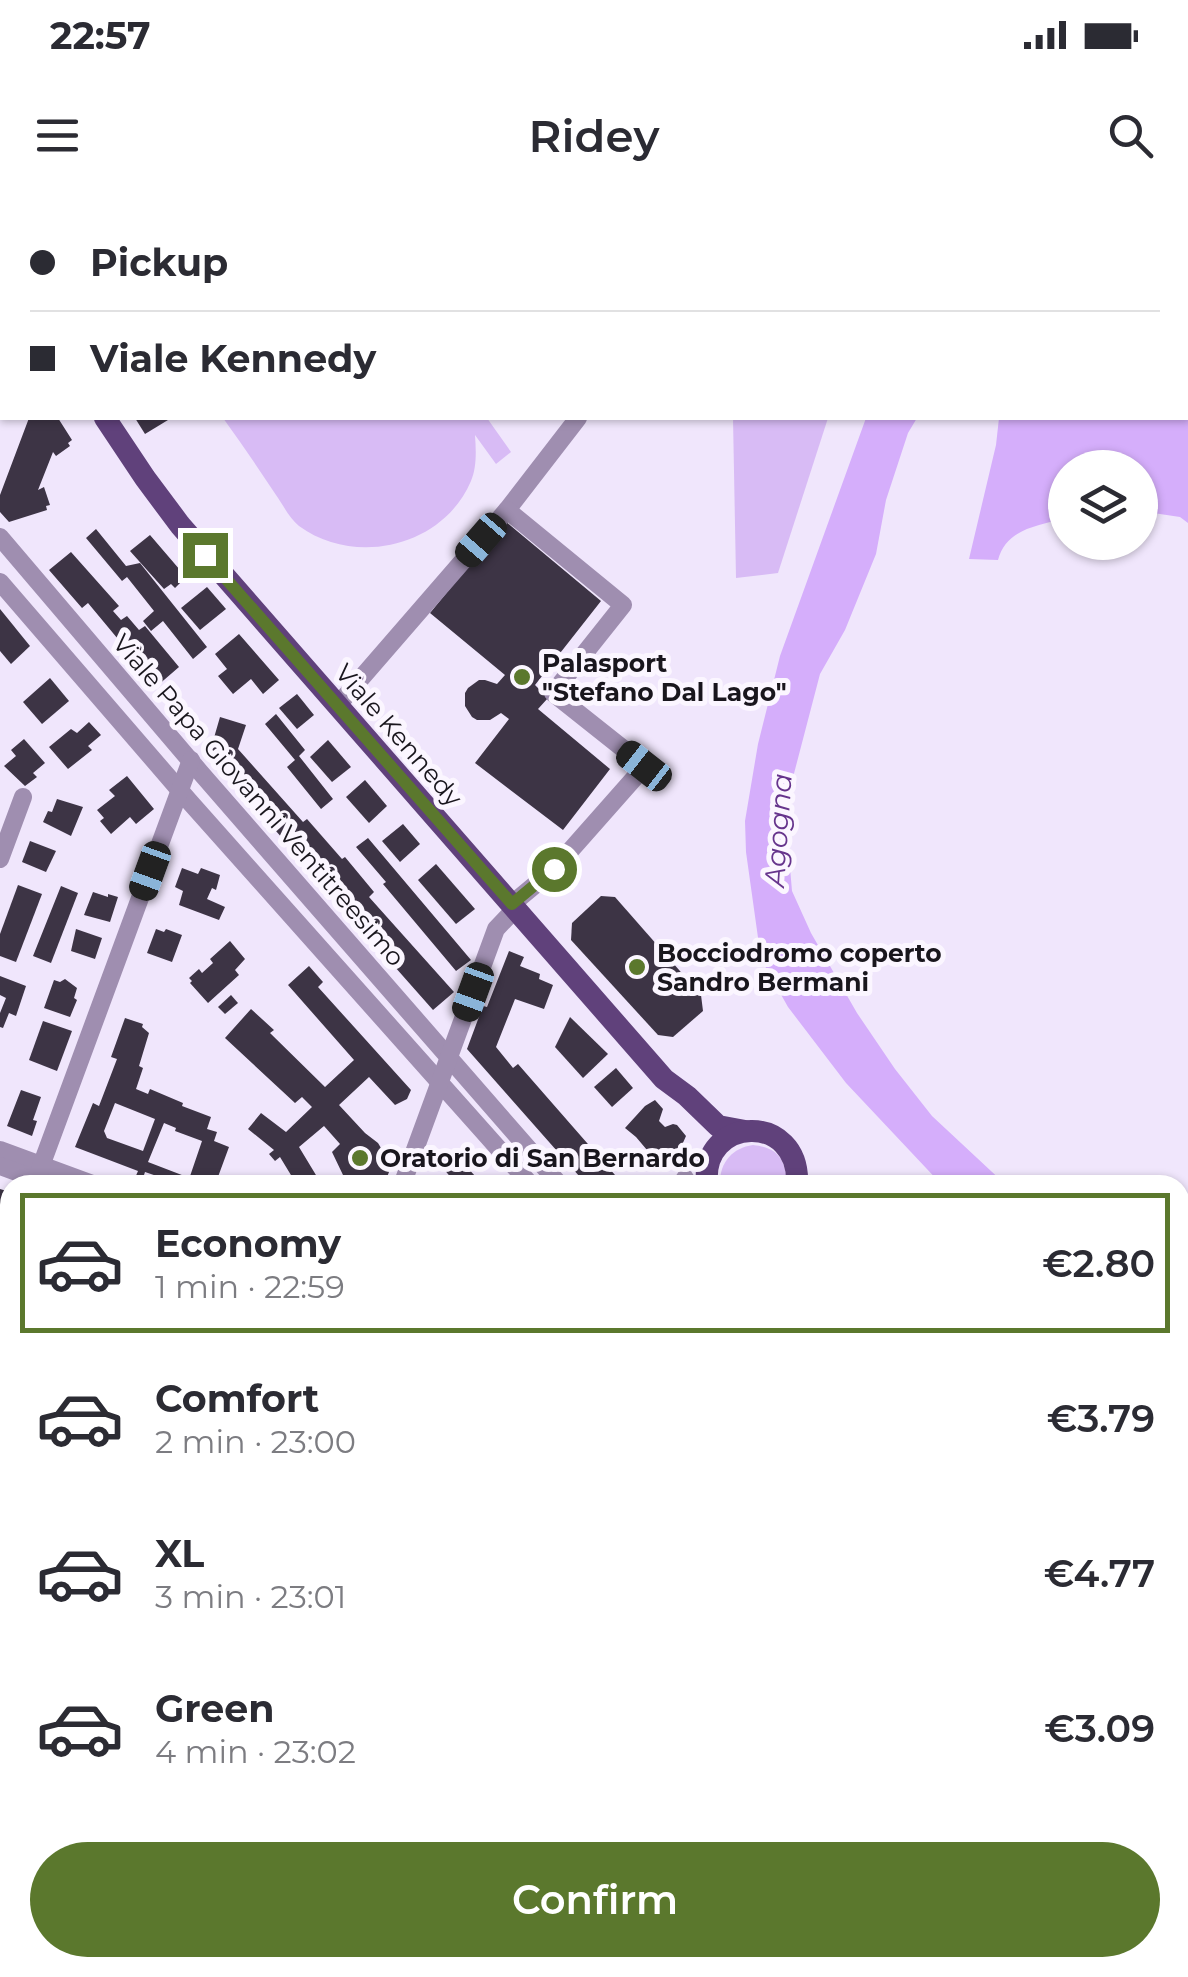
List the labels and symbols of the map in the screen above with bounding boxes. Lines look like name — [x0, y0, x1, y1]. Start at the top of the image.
car — [450, 508, 512, 572]
route end — [183, 533, 228, 578]
street label: Viale Papa Giovanni Ventitreesimo — [107, 628, 411, 972]
place label: Palasport "Stefano Dal Lago" — [542, 648, 787, 707]
street label: Viale Kennedy — [329, 658, 469, 813]
marker: Palasport "Stefano Dal Lago" — [511, 666, 533, 688]
car — [611, 736, 677, 796]
water label: Agogna — [757, 772, 799, 890]
car — [126, 838, 174, 904]
route start — [532, 847, 577, 892]
place label: Bocciodromo coperto Sandro Bermani — [657, 938, 942, 997]
marker: Bocciodromo coperto Sandro Bermani — [626, 956, 648, 978]
car — [449, 959, 497, 1025]
place label: Oratorio di San Bernardo — [380, 1143, 705, 1173]
marker: Oratorio di San Bernardo — [349, 1147, 371, 1169]

